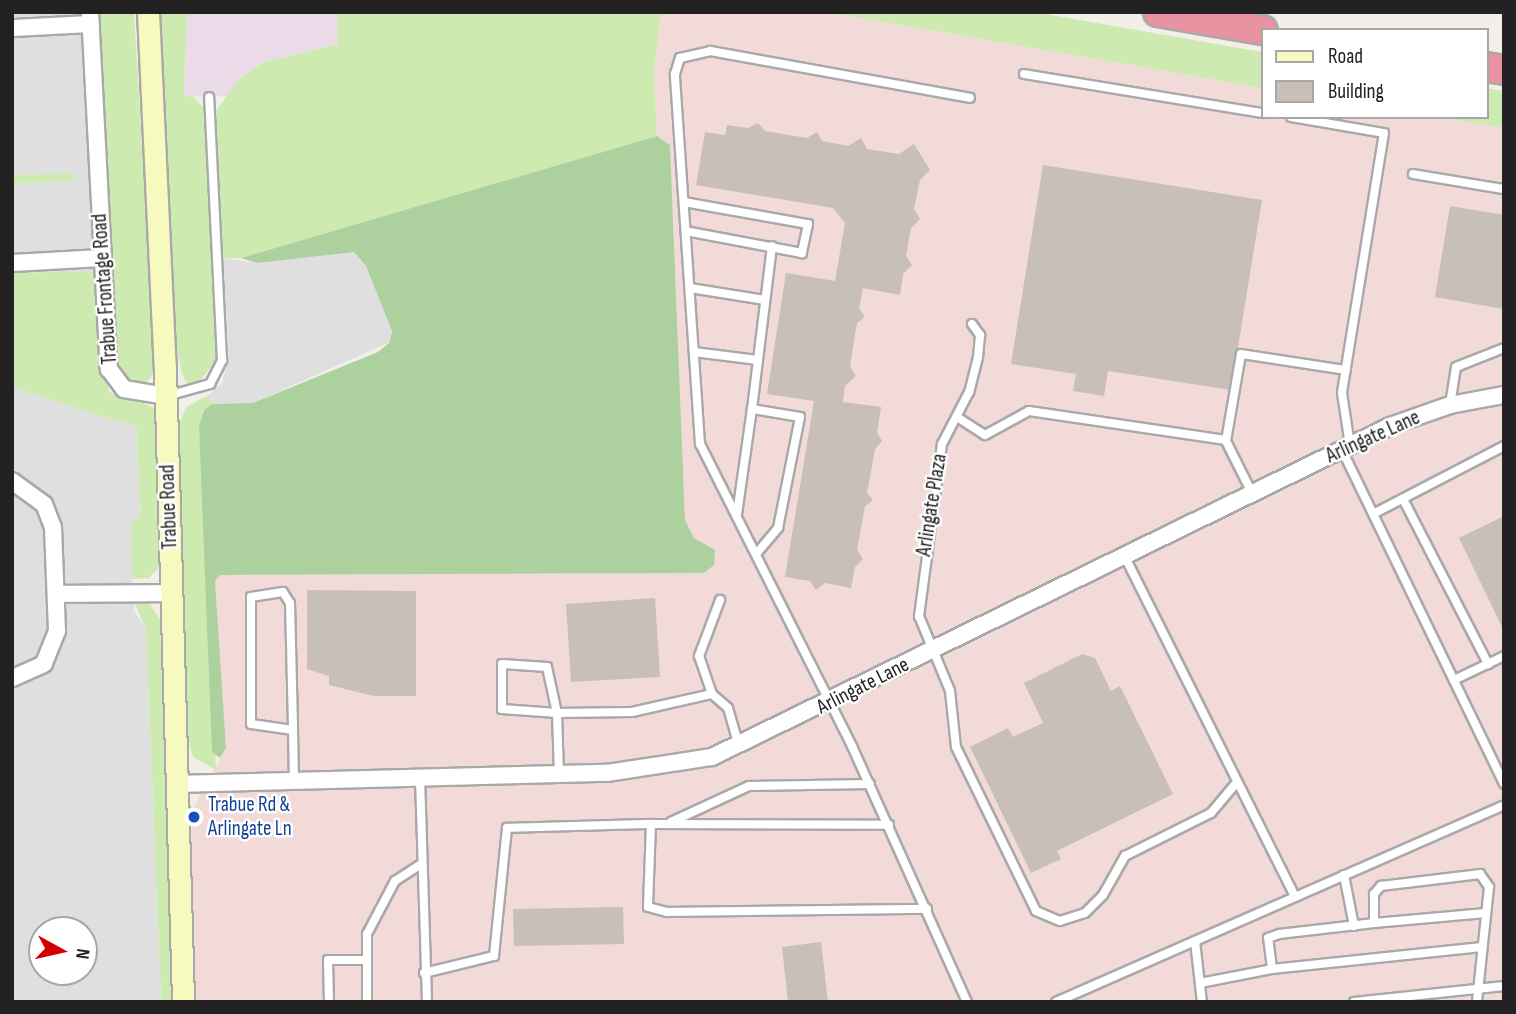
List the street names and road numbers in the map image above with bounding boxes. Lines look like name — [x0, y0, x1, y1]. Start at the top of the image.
street label: Trabue Frontage Road — [87, 213, 123, 365]
street label: Arlingate Lane — [1322, 405, 1424, 469]
street label: Arlingate Plaza — [911, 452, 953, 558]
street label: Trabue Road — [155, 464, 183, 550]
street label: Arlingate Lane — [813, 652, 913, 720]

